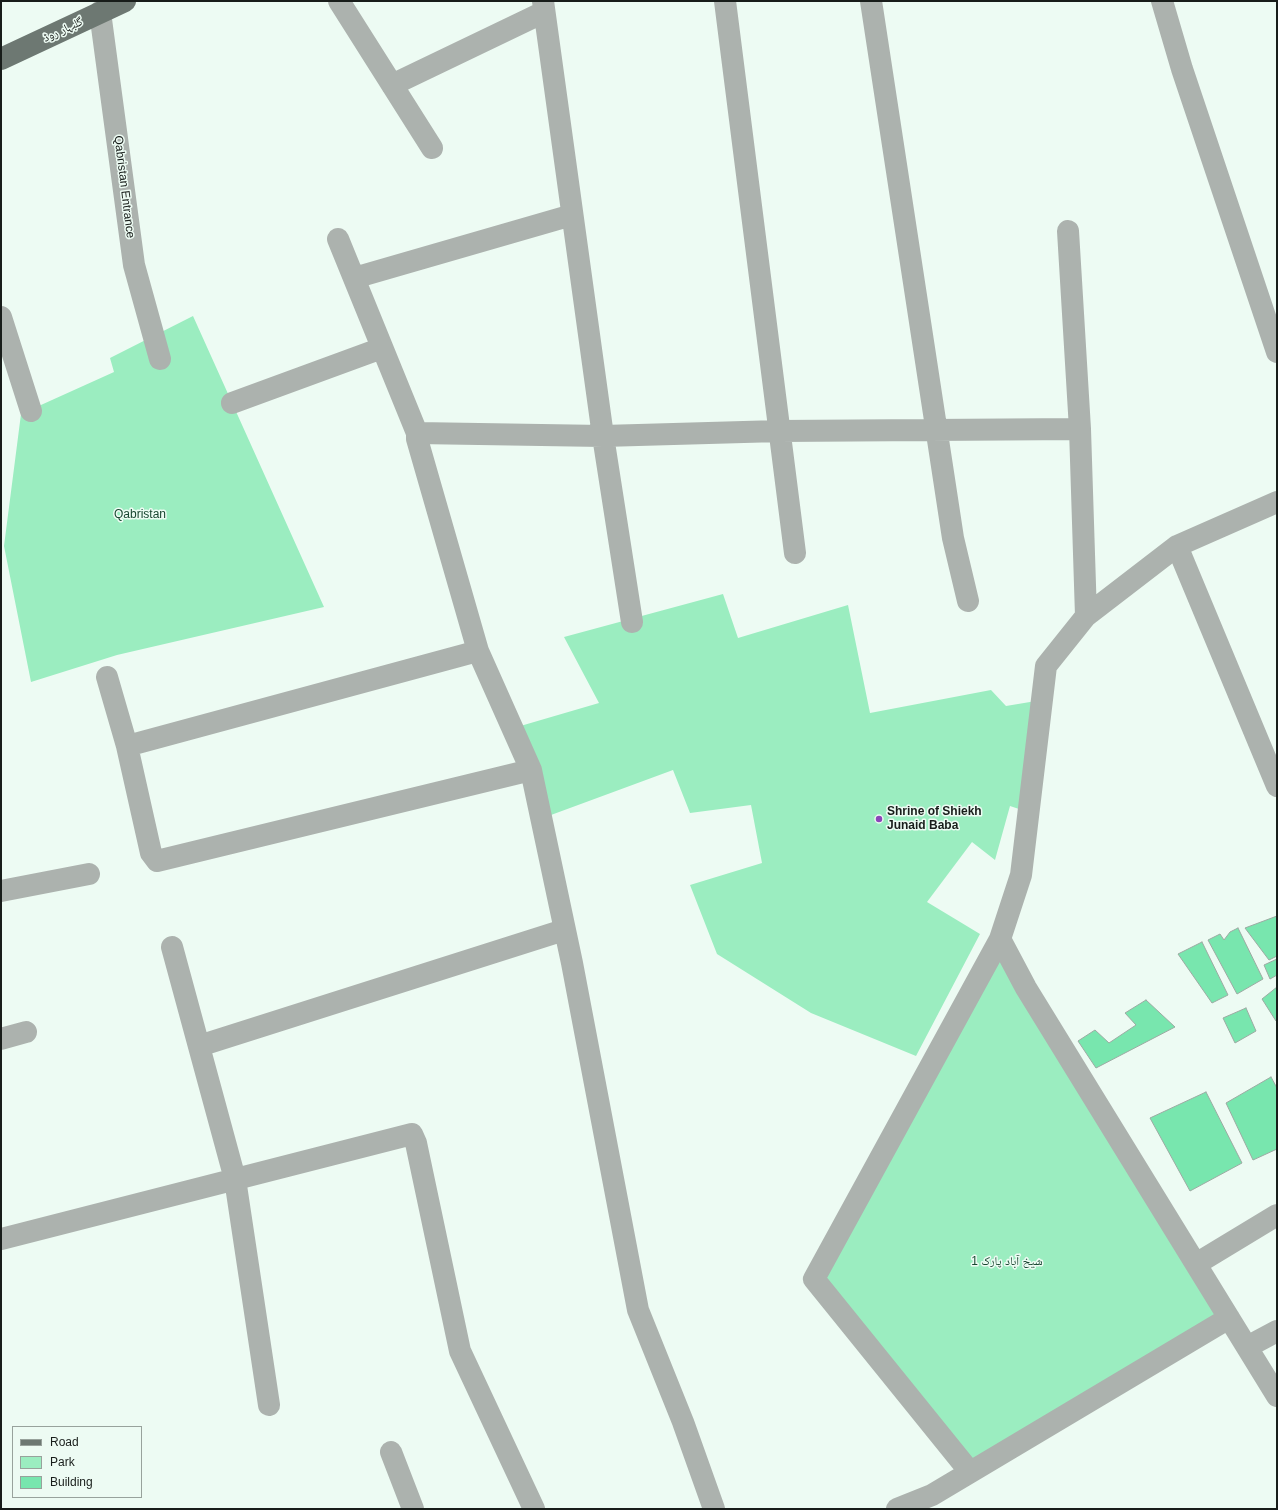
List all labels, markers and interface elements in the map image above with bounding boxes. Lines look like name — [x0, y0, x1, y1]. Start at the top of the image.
street label: گلبہار روڈ — [41, 15, 85, 45]
street label: Qabristan Entrance — [111, 135, 137, 239]
park label: Qabristan — [114, 508, 166, 522]
place label: Shrine of Shiekh Junaid Baba — [887, 805, 982, 833]
marker: Shrine of Shiekh Junaid Baba — [874, 814, 884, 824]
park label: شیخ آباد پارک 1 — [971, 1255, 1043, 1269]
legend — [12, 1426, 142, 1498]
text: Road — [50, 1435, 79, 1449]
text: Park — [50, 1455, 75, 1469]
text: Building — [50, 1475, 93, 1489]

